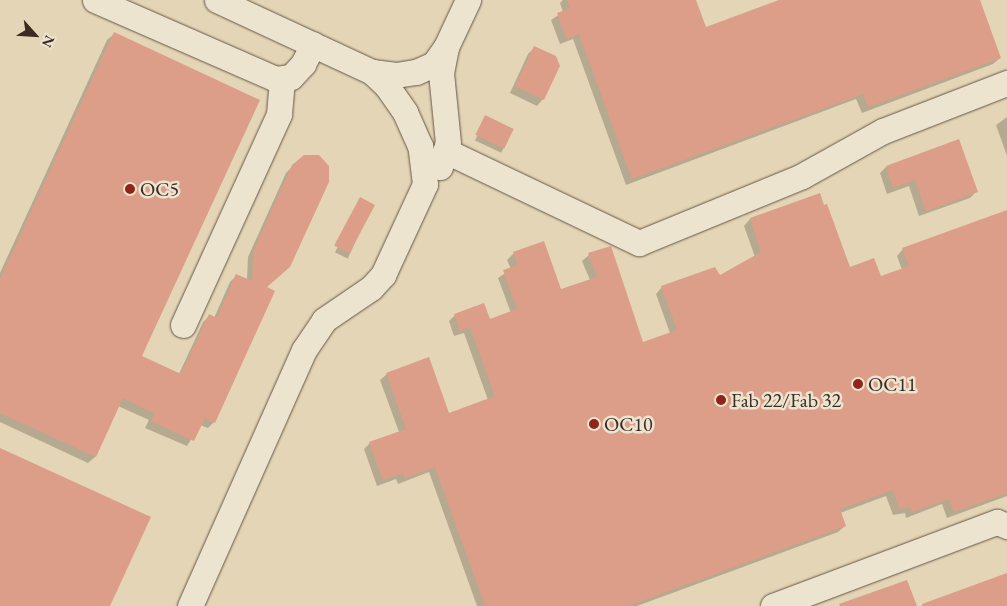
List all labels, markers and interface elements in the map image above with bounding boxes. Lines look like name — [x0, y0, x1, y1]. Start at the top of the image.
north arrow — [10, 10, 60, 60]
text: N — [38, 33, 59, 51]
place label: OC5 — [140, 177, 179, 201]
marker: OC5 — [124, 183, 136, 195]
place label: OC11 — [868, 372, 917, 396]
marker: OC11 — [852, 378, 864, 390]
place label: Fab 22/Fab 32 — [731, 388, 841, 412]
marker: Fab 22/Fab 32 — [715, 394, 727, 406]
place label: OC10 — [604, 412, 653, 436]
marker: OC10 — [588, 418, 600, 430]

